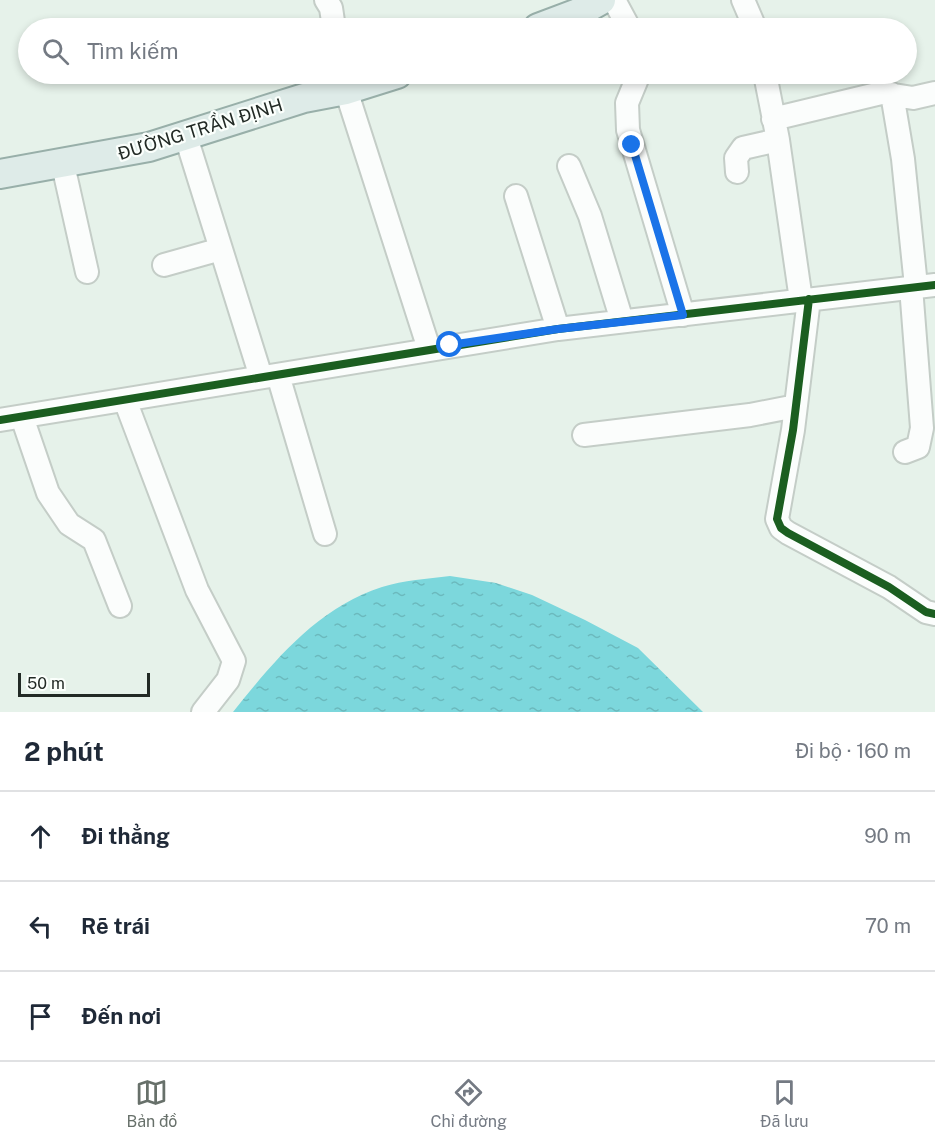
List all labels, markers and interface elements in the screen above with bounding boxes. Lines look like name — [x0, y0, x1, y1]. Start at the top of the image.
search box — [18, 18, 917, 84]
icon: search — [39, 35, 72, 68]
text: Tìm kiếm — [87, 38, 178, 64]
street label: ĐƯỜNG TRẦN ĐỊNH — [114, 91, 285, 164]
route end — [618, 131, 644, 157]
route start — [436, 331, 462, 357]
scale bar — [18, 670, 150, 698]
text: 50 m — [27, 674, 65, 693]
text: 2 phút — [24, 736, 104, 767]
text: Đi bộ · 160 m — [795, 739, 911, 763]
icon: ahead — [24, 820, 57, 853]
text: Đi thẳng — [81, 823, 170, 849]
text: 90 m — [864, 824, 911, 848]
icon: left — [24, 910, 57, 943]
text: Rẽ trái — [81, 913, 150, 939]
text: 70 m — [865, 914, 911, 938]
icon: arrive — [24, 1000, 57, 1033]
text: Đến nơi — [81, 1003, 161, 1029]
tab: Bản đồ — [127, 1076, 177, 1131]
tab: Chỉ đường — [430, 1076, 507, 1131]
tab: Đã lưu — [760, 1076, 808, 1131]

